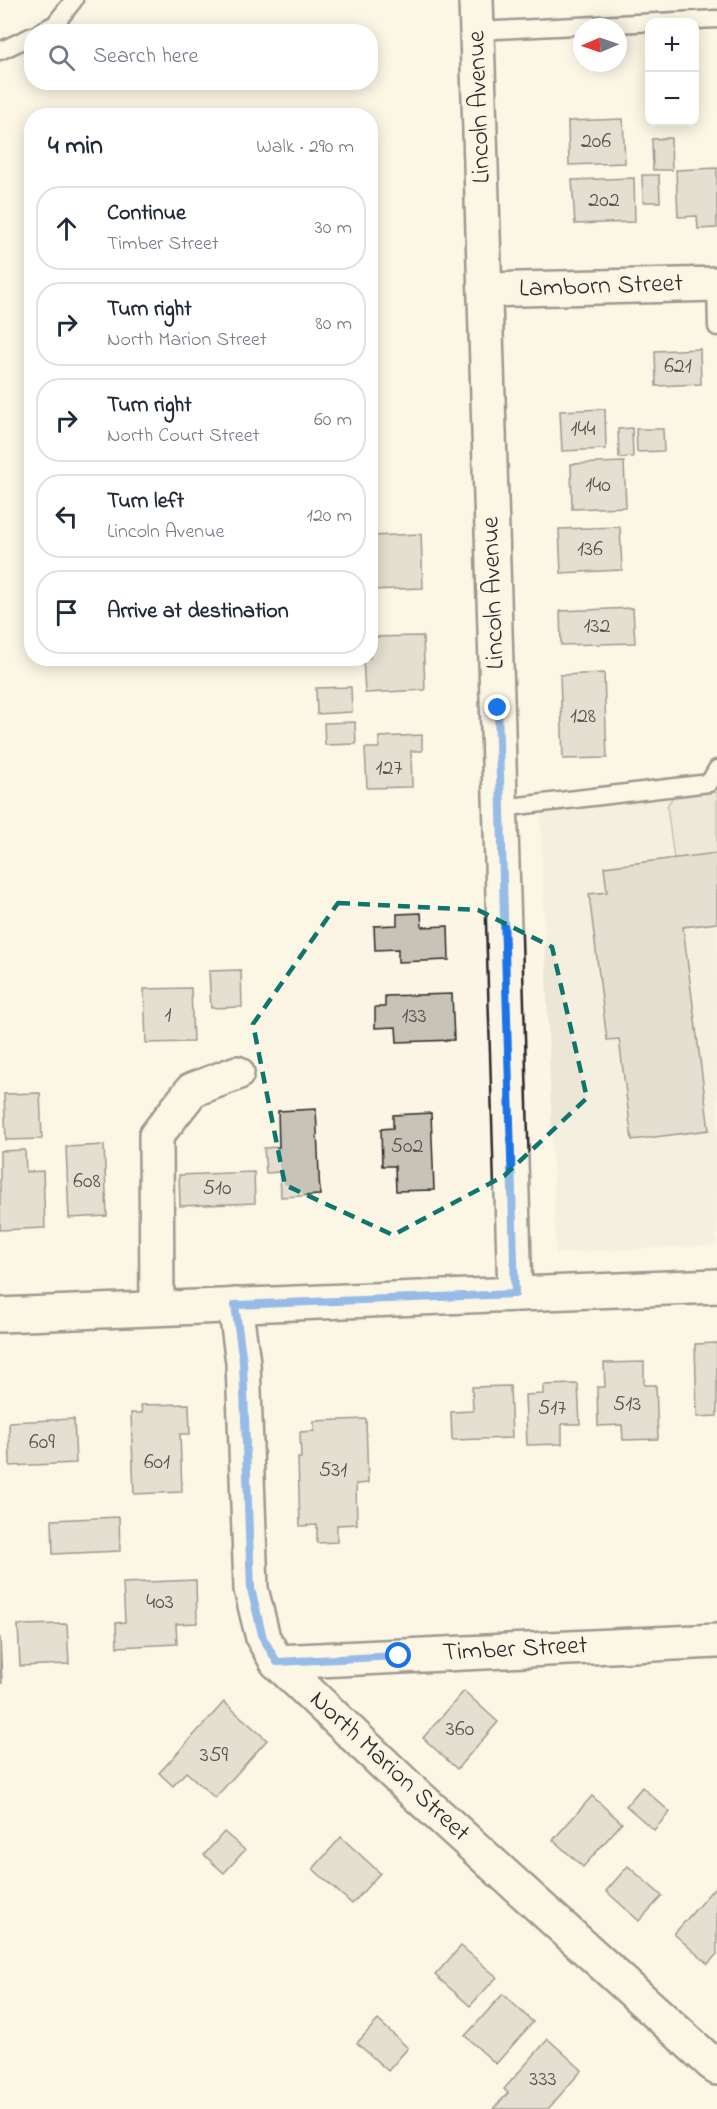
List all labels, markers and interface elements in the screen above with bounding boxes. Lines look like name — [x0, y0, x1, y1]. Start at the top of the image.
north arrow — [573, 18, 627, 72]
map controls — [645, 18, 699, 126]
button: + — [645, 18, 699, 72]
search box — [24, 24, 378, 90]
street label: Lincoln Avenue — [458, 30, 502, 184]
icon: search — [45, 41, 78, 74]
text: Search here — [93, 41, 198, 73]
button: − — [645, 72, 699, 126]
house number: 206 — [581, 126, 611, 158]
text: 4 min — [48, 128, 103, 166]
text: Walk · 290 m — [256, 133, 354, 162]
house number: 202 — [588, 185, 620, 217]
text: Continue — [107, 198, 186, 230]
icon: ahead — [50, 212, 83, 245]
text: 30 m — [315, 214, 352, 243]
text: Timber Street — [107, 230, 219, 259]
street label: Lamborn Street — [518, 265, 684, 309]
text: Turn right — [107, 294, 192, 326]
icon: right — [50, 308, 83, 341]
text: 80 m — [315, 310, 352, 339]
text: North Marion Street — [107, 326, 267, 355]
house number: 621 — [664, 351, 692, 383]
text: Turn right — [107, 390, 192, 422]
icon: right — [50, 404, 83, 437]
text: 60 m — [314, 406, 352, 435]
house number: 144 — [570, 414, 596, 446]
text: North Court Street — [107, 422, 259, 451]
house number: 140 — [585, 470, 611, 502]
text: Turn left — [107, 486, 184, 518]
icon: left — [50, 500, 83, 533]
text: 120 m — [307, 502, 352, 531]
street label: Lincoln Avenue — [472, 516, 516, 670]
text: Lincoln Avenue — [107, 518, 225, 547]
house number: 136 — [577, 534, 603, 566]
icon: arrive — [50, 596, 83, 629]
text: Arrive at destination — [107, 596, 289, 628]
house number: 132 — [583, 611, 611, 643]
route end — [484, 694, 510, 720]
house number: 128 — [570, 701, 596, 733]
house number: 127 — [376, 753, 403, 785]
house number: 1 — [165, 1000, 172, 1032]
house number: 133 — [401, 1001, 427, 1033]
house number: 502 — [390, 1131, 424, 1163]
house number: 608 — [73, 1166, 101, 1198]
house number: 510 — [202, 1173, 232, 1205]
house number: 513 — [613, 1389, 641, 1421]
house number: 517 — [538, 1393, 566, 1425]
house number: 609 — [29, 1427, 55, 1459]
house number: 601 — [144, 1447, 170, 1479]
house number: 531 — [319, 1455, 347, 1487]
house number: 403 — [146, 1587, 174, 1619]
street label: Timber Street — [441, 1627, 589, 1673]
route start — [385, 1642, 411, 1668]
street label: North Marion Street — [300, 1682, 478, 1852]
house number: 360 — [446, 1714, 474, 1746]
house number: 359 — [200, 1740, 229, 1772]
house number: 333 — [529, 2064, 557, 2096]

